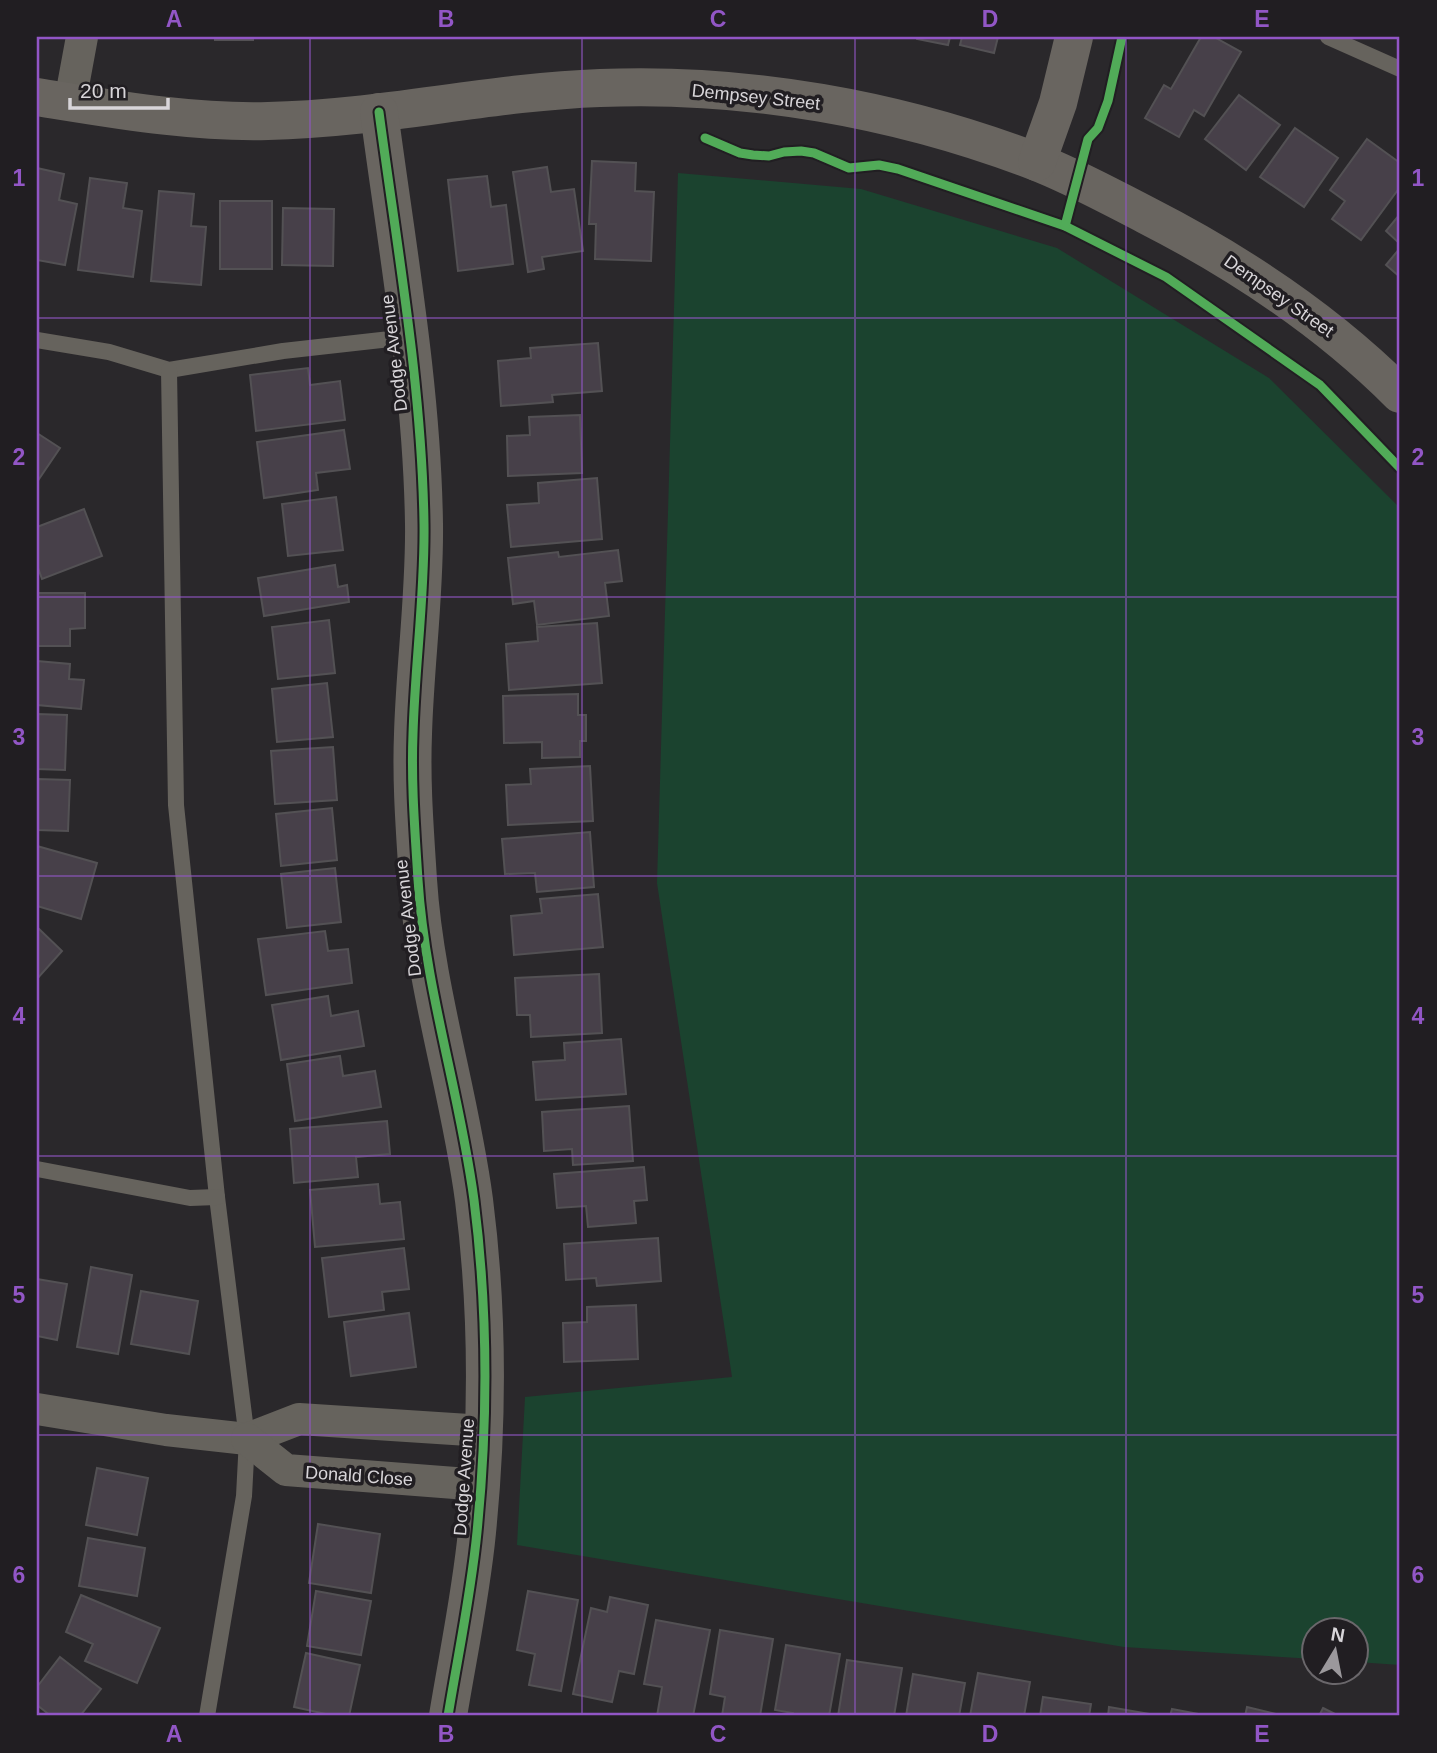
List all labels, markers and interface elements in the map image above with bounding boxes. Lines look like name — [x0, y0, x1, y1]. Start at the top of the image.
text: A — [166, 6, 182, 32]
text: B — [438, 6, 454, 32]
text: C — [710, 6, 726, 32]
text: D — [982, 6, 998, 32]
text: E — [1254, 6, 1270, 32]
scale bar — [70, 66, 168, 110]
text: 20 m — [80, 79, 127, 102]
street label: Dempsey Street — [691, 80, 821, 114]
text: 1 — [13, 165, 26, 191]
text: 1 — [1412, 165, 1425, 191]
street label: Dempsey Street — [1220, 251, 1338, 341]
street label: Dodge Avenue — [377, 293, 411, 413]
text: 2 — [13, 444, 25, 470]
text: 2 — [1412, 444, 1424, 470]
text: 3 — [13, 724, 25, 750]
text: 3 — [1412, 724, 1424, 750]
street label: Dodge Avenue — [391, 858, 425, 978]
text: 4 — [13, 1003, 26, 1029]
text: 4 — [1412, 1003, 1425, 1029]
text: 5 — [13, 1282, 26, 1308]
text: 5 — [1412, 1282, 1425, 1308]
street label: Dodge Avenue — [450, 1418, 478, 1536]
street label: Donald Close — [304, 1462, 414, 1490]
text: 6 — [13, 1562, 25, 1588]
text: 6 — [1412, 1562, 1424, 1588]
north arrow — [1300, 1616, 1370, 1686]
text: N — [1329, 1623, 1346, 1646]
text: A — [166, 1721, 182, 1747]
text: B — [438, 1721, 454, 1747]
text: C — [710, 1721, 726, 1747]
text: D — [982, 1721, 998, 1747]
text: E — [1254, 1721, 1270, 1747]

